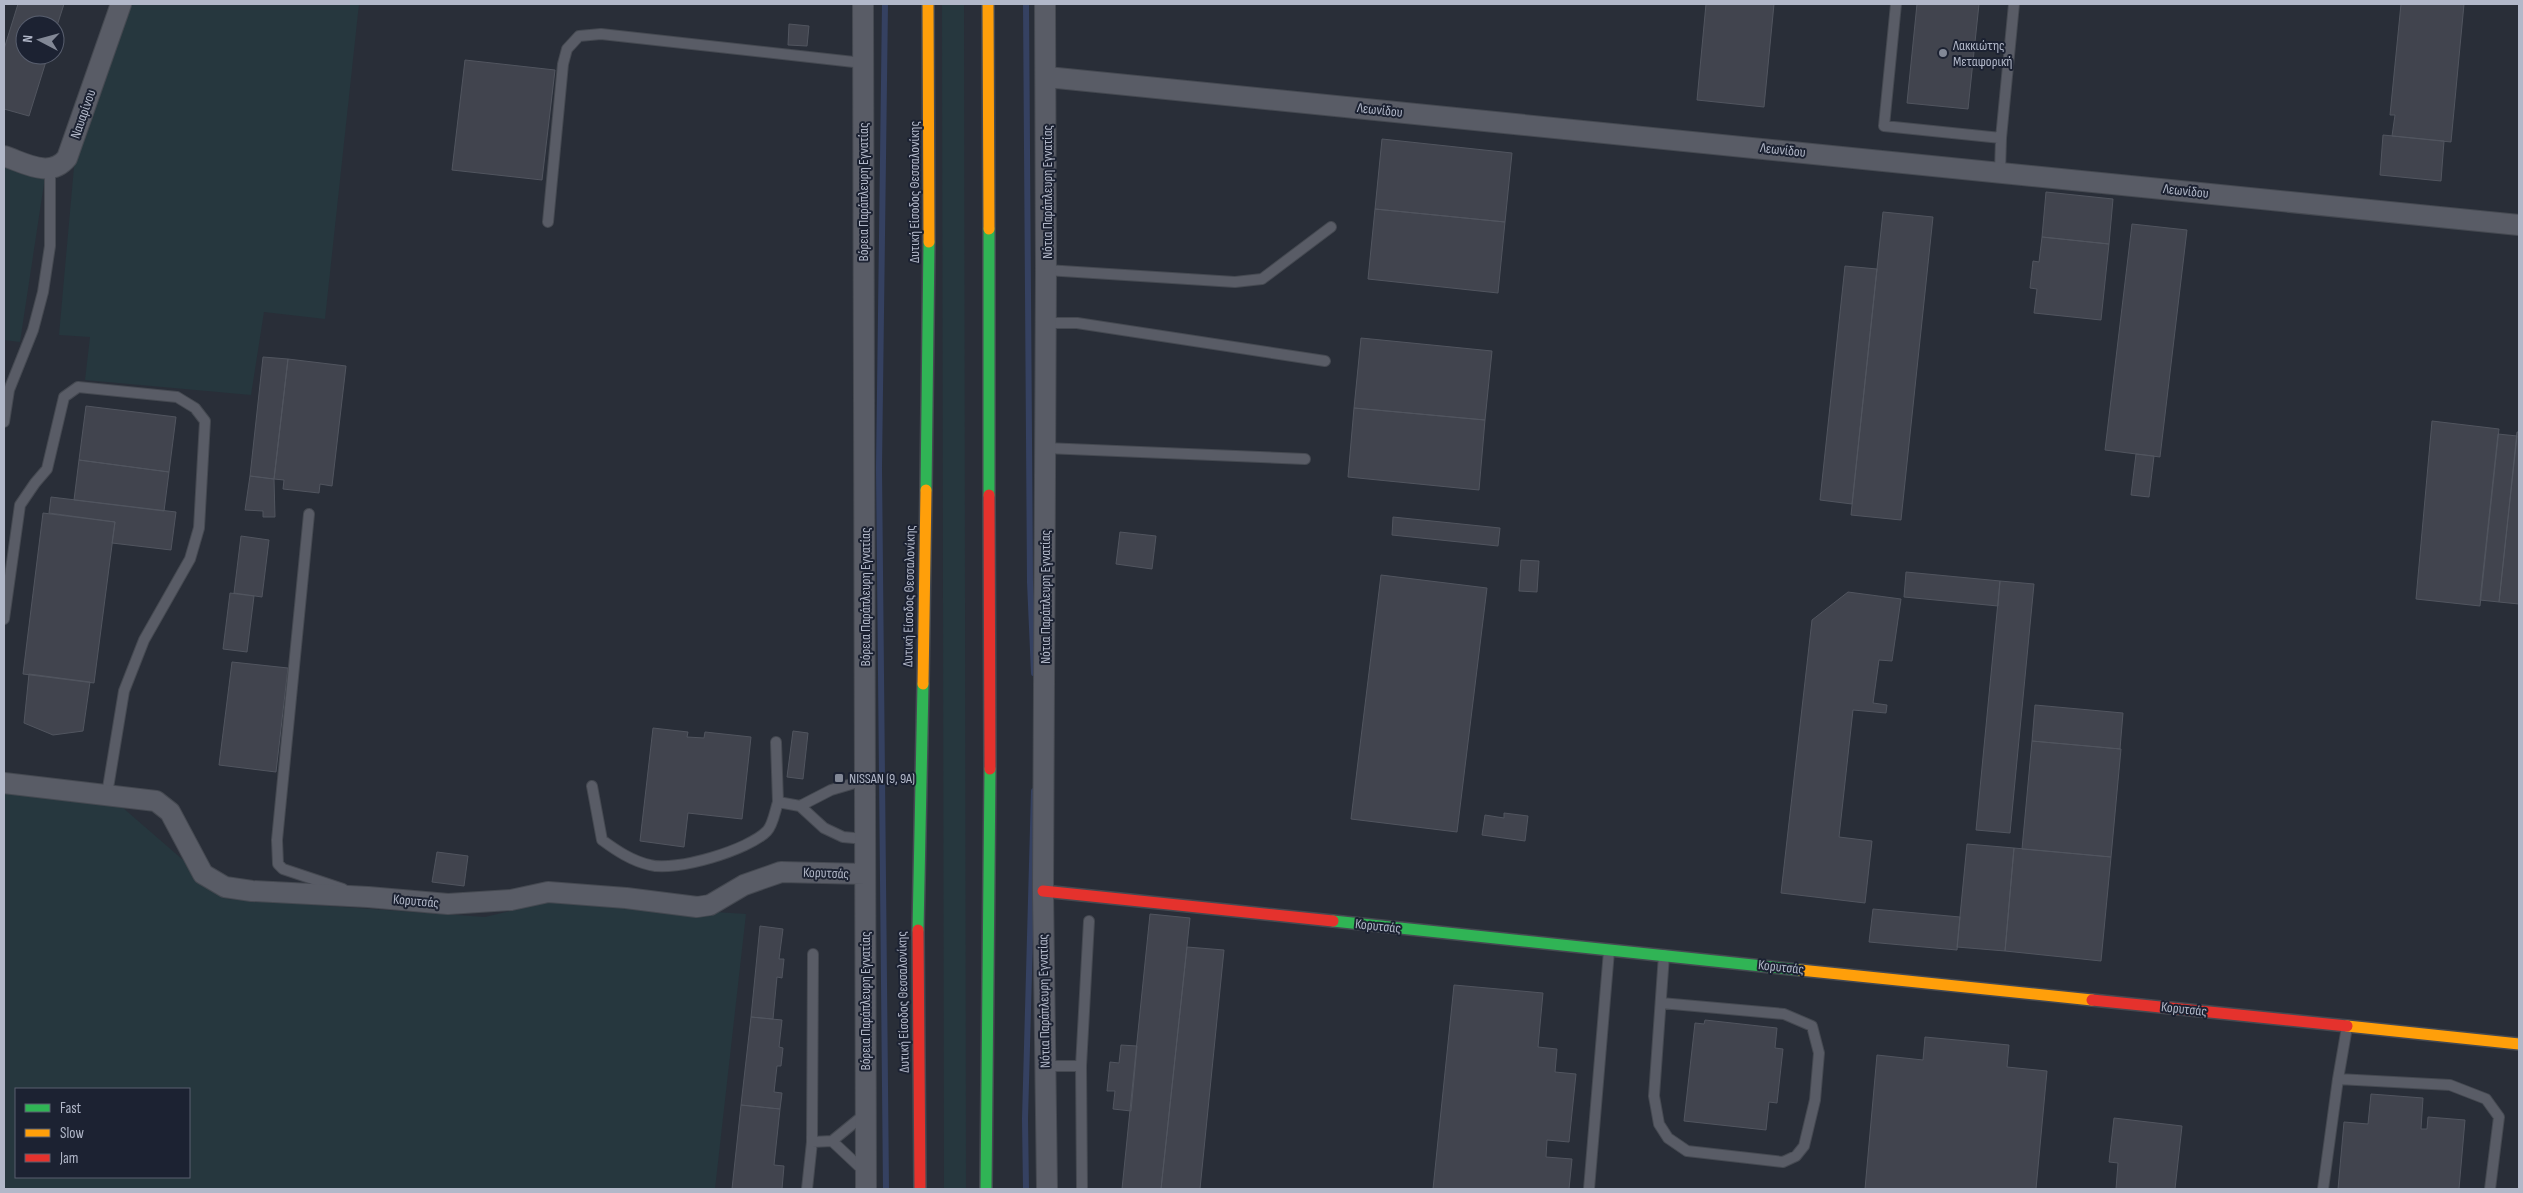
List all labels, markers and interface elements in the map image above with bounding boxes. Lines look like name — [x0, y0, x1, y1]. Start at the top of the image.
north arrow — [15, 15, 65, 65]
text: N — [19, 34, 36, 43]
place label: Λακκιώτης Μεταφορική — [1952, 37, 2012, 70]
marker: Λακκιώτης Μεταφορική — [1937, 47, 1949, 59]
street label: Ναυαρίνου — [67, 87, 99, 141]
street label: Λεωνίδου — [1355, 99, 1404, 121]
street label: Δυτική Είσοδος Θεσσαλονίκης — [906, 121, 923, 263]
street label: Βόρεια Παράπλευρη Εγνατίας — [855, 123, 872, 261]
street label: Νότια Παράπλευρη Εγνατίας — [1039, 125, 1056, 259]
street label: Λεωνίδου — [1758, 139, 1807, 161]
street label: Λεωνίδου — [2161, 180, 2210, 202]
street label: Δυτική Είσοδος Θεσσαλονίκης — [899, 525, 919, 667]
street label: Βόρεια Παράπλευρη Εγνατίας — [857, 528, 874, 666]
street label: Νότια Παράπλευρη Εγνατίας — [1037, 530, 1054, 664]
place label: NISSAN (9, 9Α) — [849, 770, 915, 787]
marker: NISSAN (9, 9Α) — [833, 772, 845, 784]
street label: Κορυτσάς — [803, 864, 849, 882]
street label: Κορυτσάς — [392, 891, 440, 911]
street label: Κορυτσάς — [1354, 915, 1402, 937]
street label: Δυτική Είσοδος Θεσσαλονίκης — [893, 931, 913, 1073]
street label: Βόρεια Παράπλευρη Εγνατίας — [857, 932, 874, 1070]
street label: Νότια Παράπλευρη Εγνατίας — [1034, 934, 1054, 1068]
street label: Κορυτσάς — [1757, 956, 1805, 978]
street label: Κορυτσάς — [2160, 998, 2208, 1020]
legend — [15, 1088, 190, 1178]
text: Fast — [60, 1099, 82, 1118]
text: Slow — [60, 1124, 84, 1143]
text: Jam — [59, 1149, 78, 1168]

